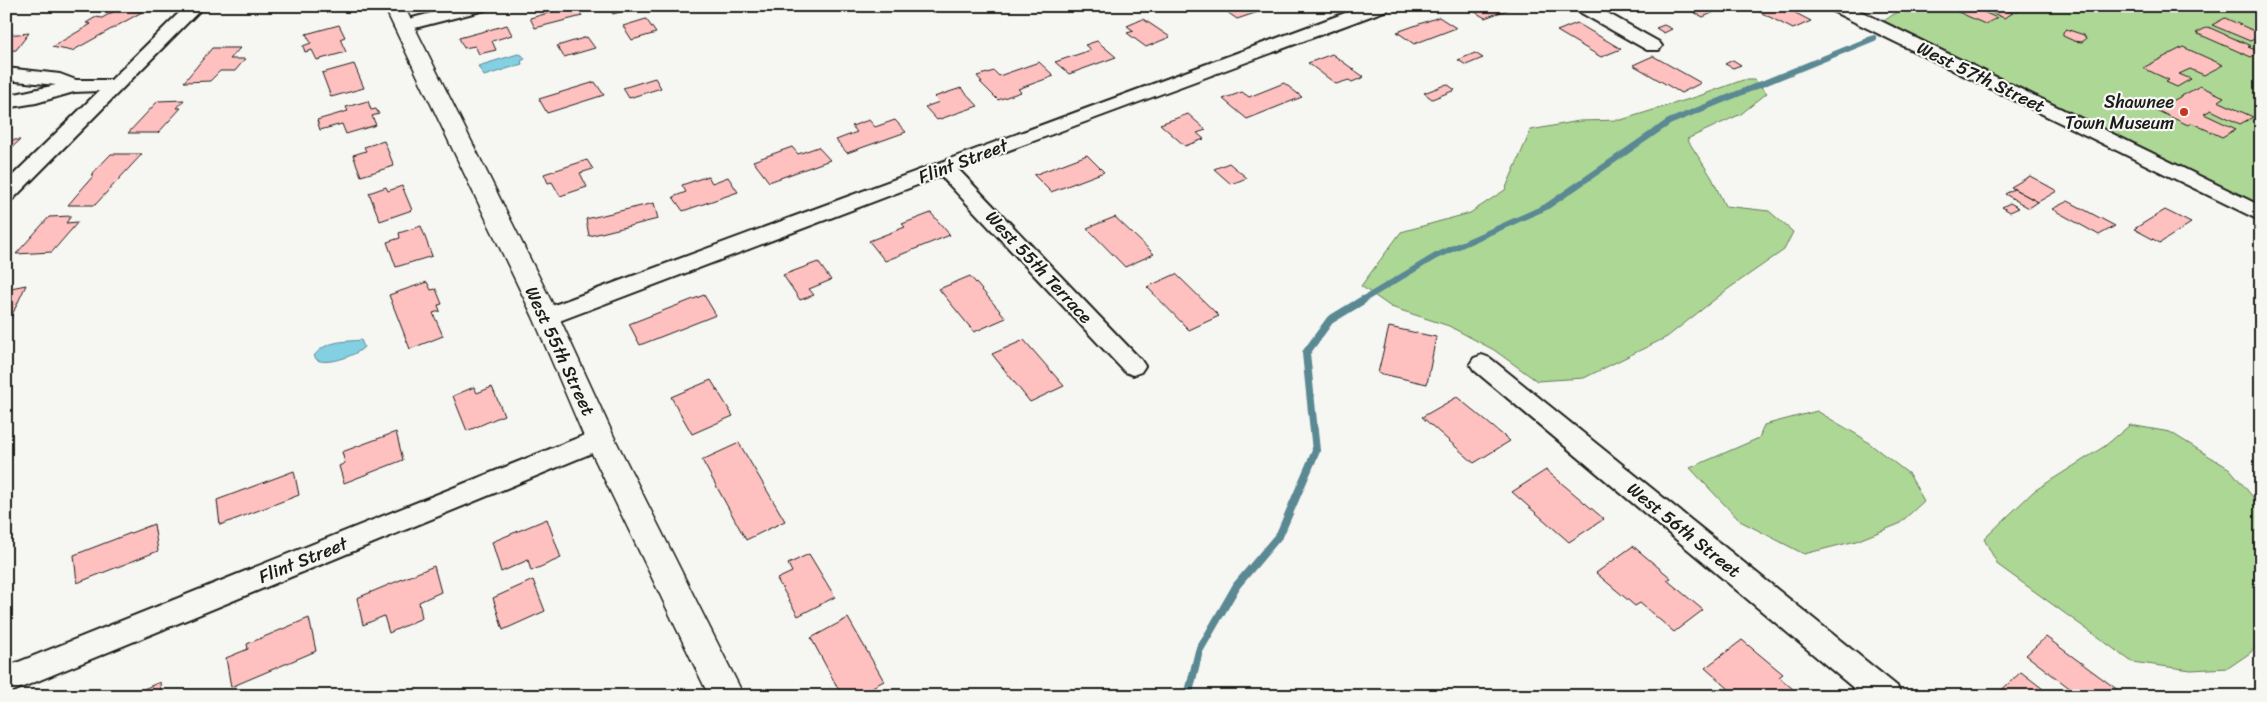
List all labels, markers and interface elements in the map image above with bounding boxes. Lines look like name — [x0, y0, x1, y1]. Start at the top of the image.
street label: West 57th Street — [1911, 32, 2051, 122]
place label: Shawnee Town Museum — [2065, 86, 2174, 139]
marker: Shawnee Town Museum — [2178, 106, 2190, 118]
street label: Flint Street — [913, 129, 1013, 193]
street label: West 55th Terrace — [977, 203, 1101, 332]
street label: West 55th Street — [516, 281, 604, 421]
street label: West 56th Street — [1620, 474, 1748, 586]
street label: Flint Street — [253, 527, 353, 592]

